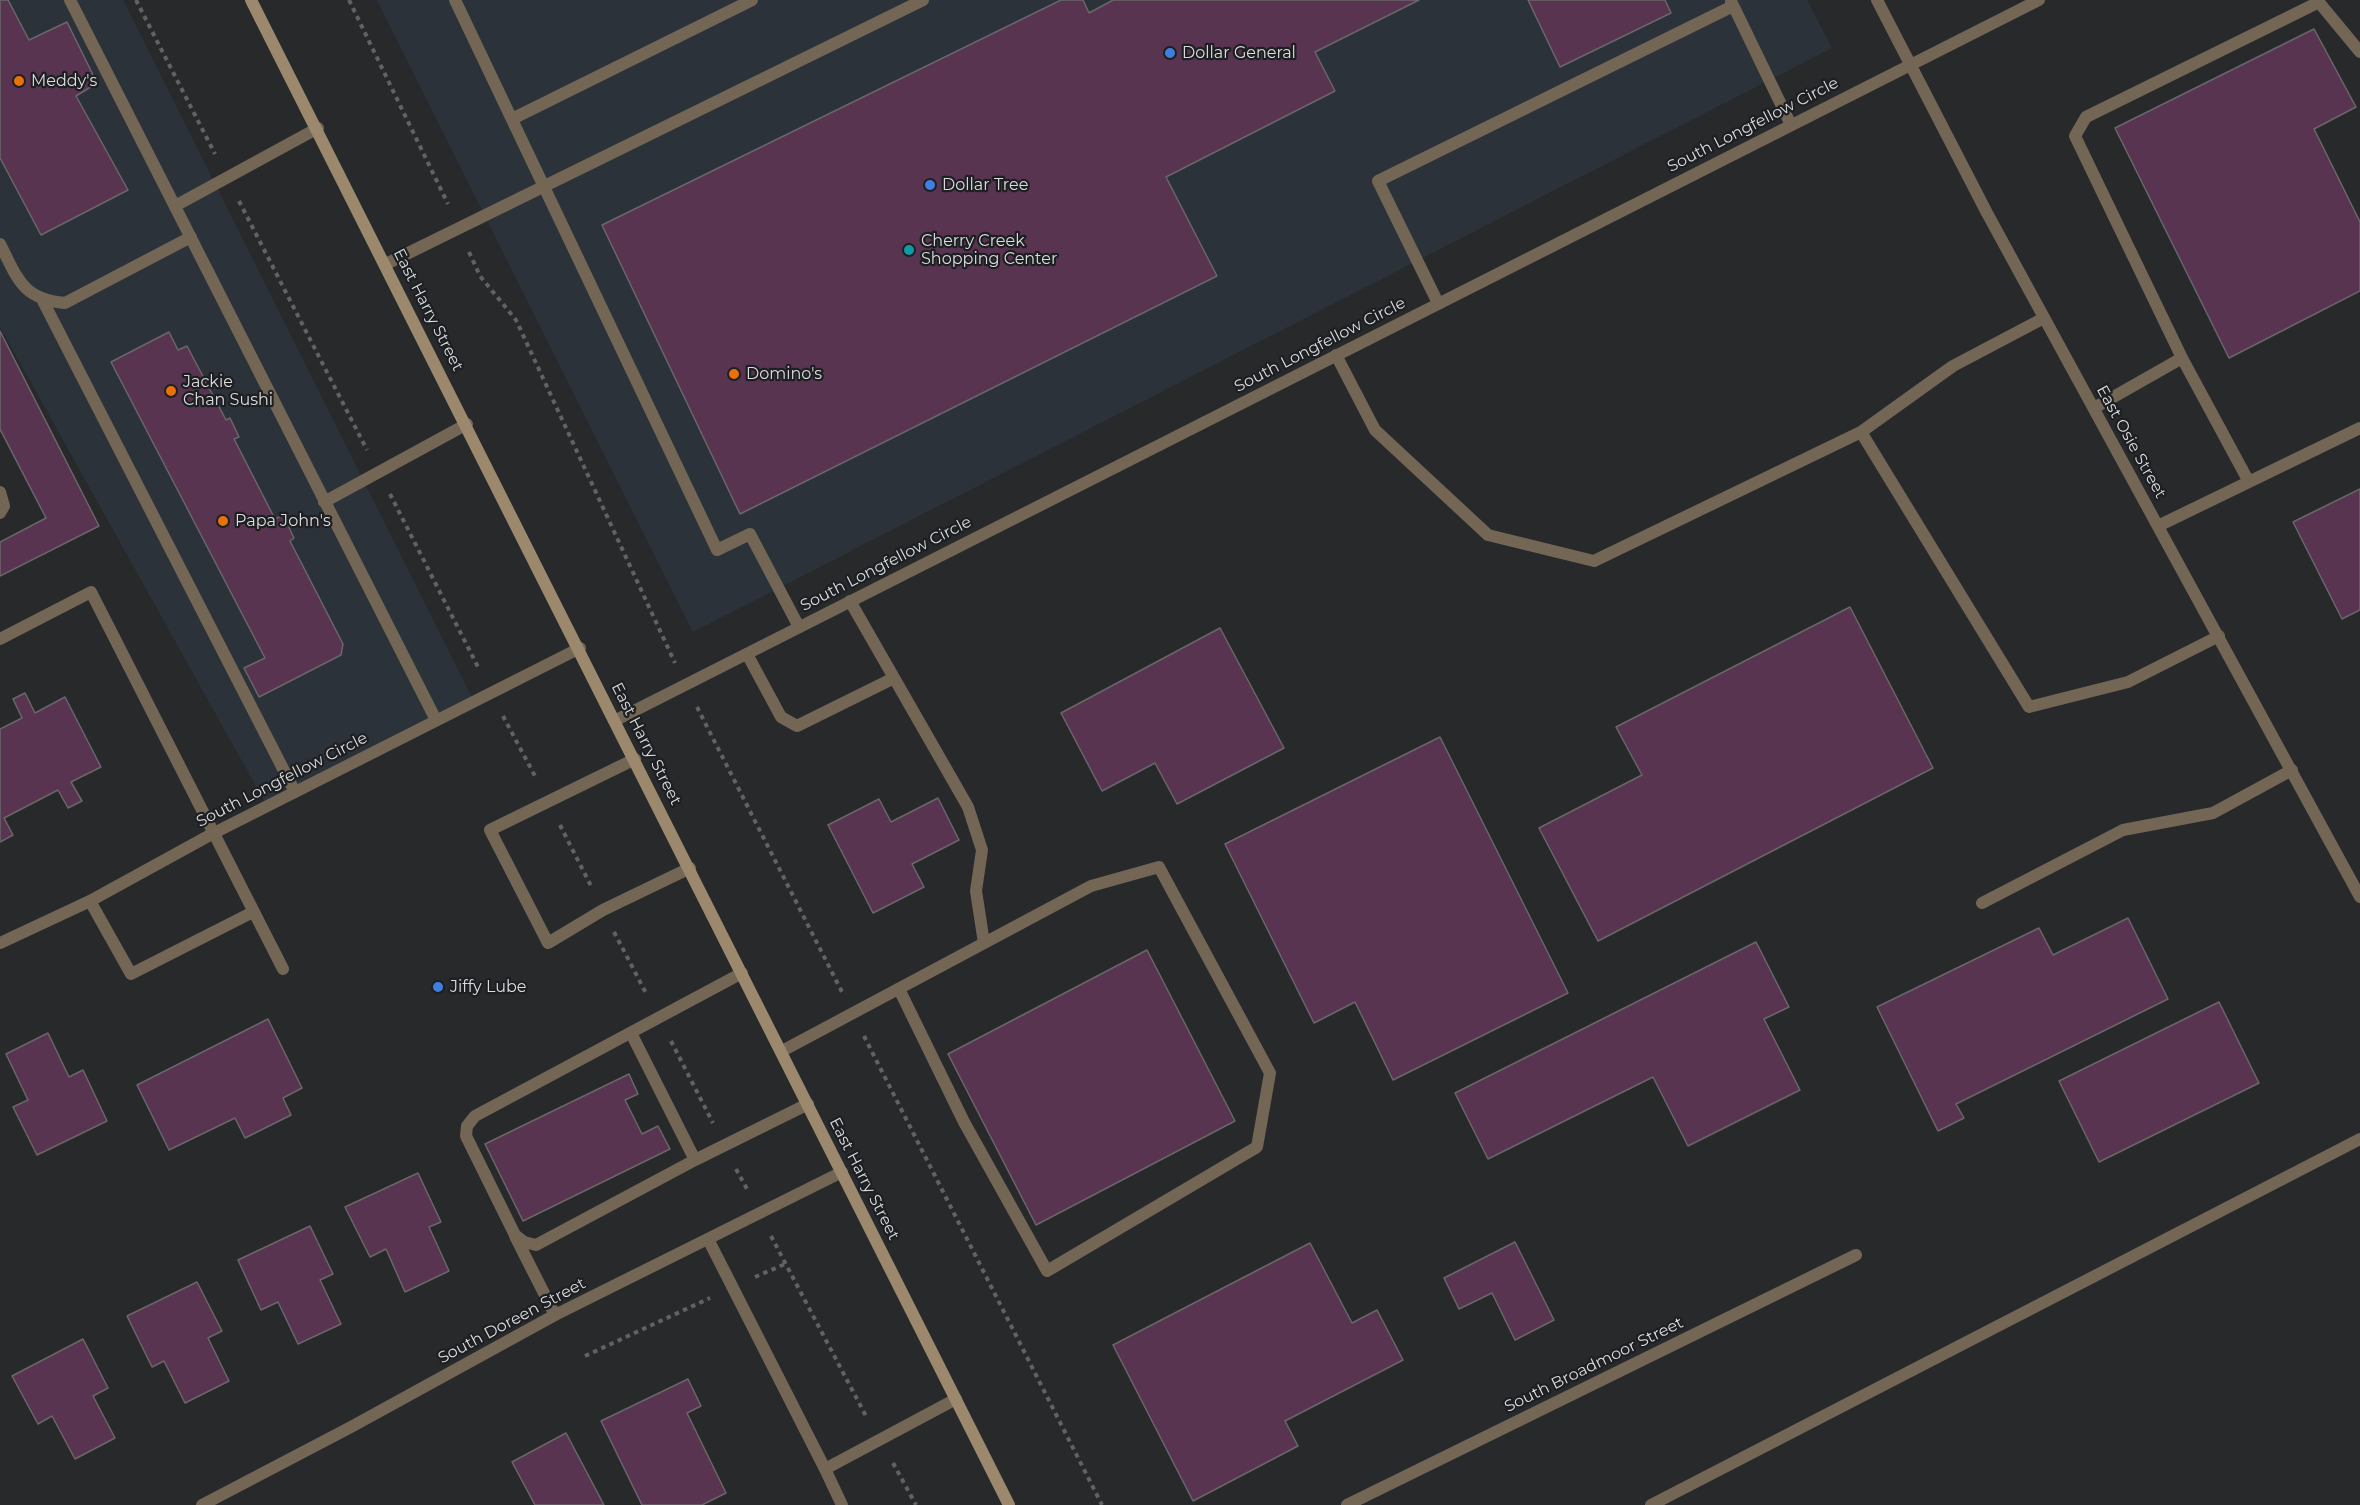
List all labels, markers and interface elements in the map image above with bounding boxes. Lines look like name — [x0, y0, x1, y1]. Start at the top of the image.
place label: Dollar General — [1182, 43, 1296, 63]
marker: Dollar General — [1163, 46, 1177, 60]
place label: Meddy's — [31, 71, 97, 91]
street label: South Longfellow Circle — [1664, 73, 1842, 177]
marker: Meddy's — [12, 74, 26, 88]
place label: Dollar Tree — [942, 175, 1028, 195]
marker: Dollar Tree — [923, 178, 937, 192]
place label: Cherry Creek Shopping Center — [921, 231, 1057, 269]
marker: Cherry Creek Shopping Center — [902, 243, 916, 257]
street label: East Harry Street — [389, 246, 467, 374]
street label: South Longfellow Circle — [1231, 293, 1409, 397]
place label: Domino's — [746, 364, 822, 384]
marker: Domino's — [727, 367, 741, 381]
place label: Jackie Chan Sushi — [183, 372, 273, 410]
street label: East Osie Street — [2092, 382, 2170, 502]
marker: Jackie Chan Sushi — [164, 384, 178, 398]
place label: Papa John's — [235, 511, 331, 531]
street label: South Longfellow Circle — [797, 512, 975, 616]
marker: Papa John's — [216, 514, 230, 528]
street label: East Harry Street — [607, 680, 685, 808]
street label: South Longfellow Circle — [193, 728, 371, 832]
place label: Jiffy Lube — [450, 977, 526, 997]
marker: Jiffy Lube — [431, 980, 445, 994]
street label: East Harry Street — [825, 1115, 903, 1243]
street label: South Doreen Street — [435, 1274, 589, 1368]
street label: South Broadmoor Street — [1501, 1313, 1687, 1417]

